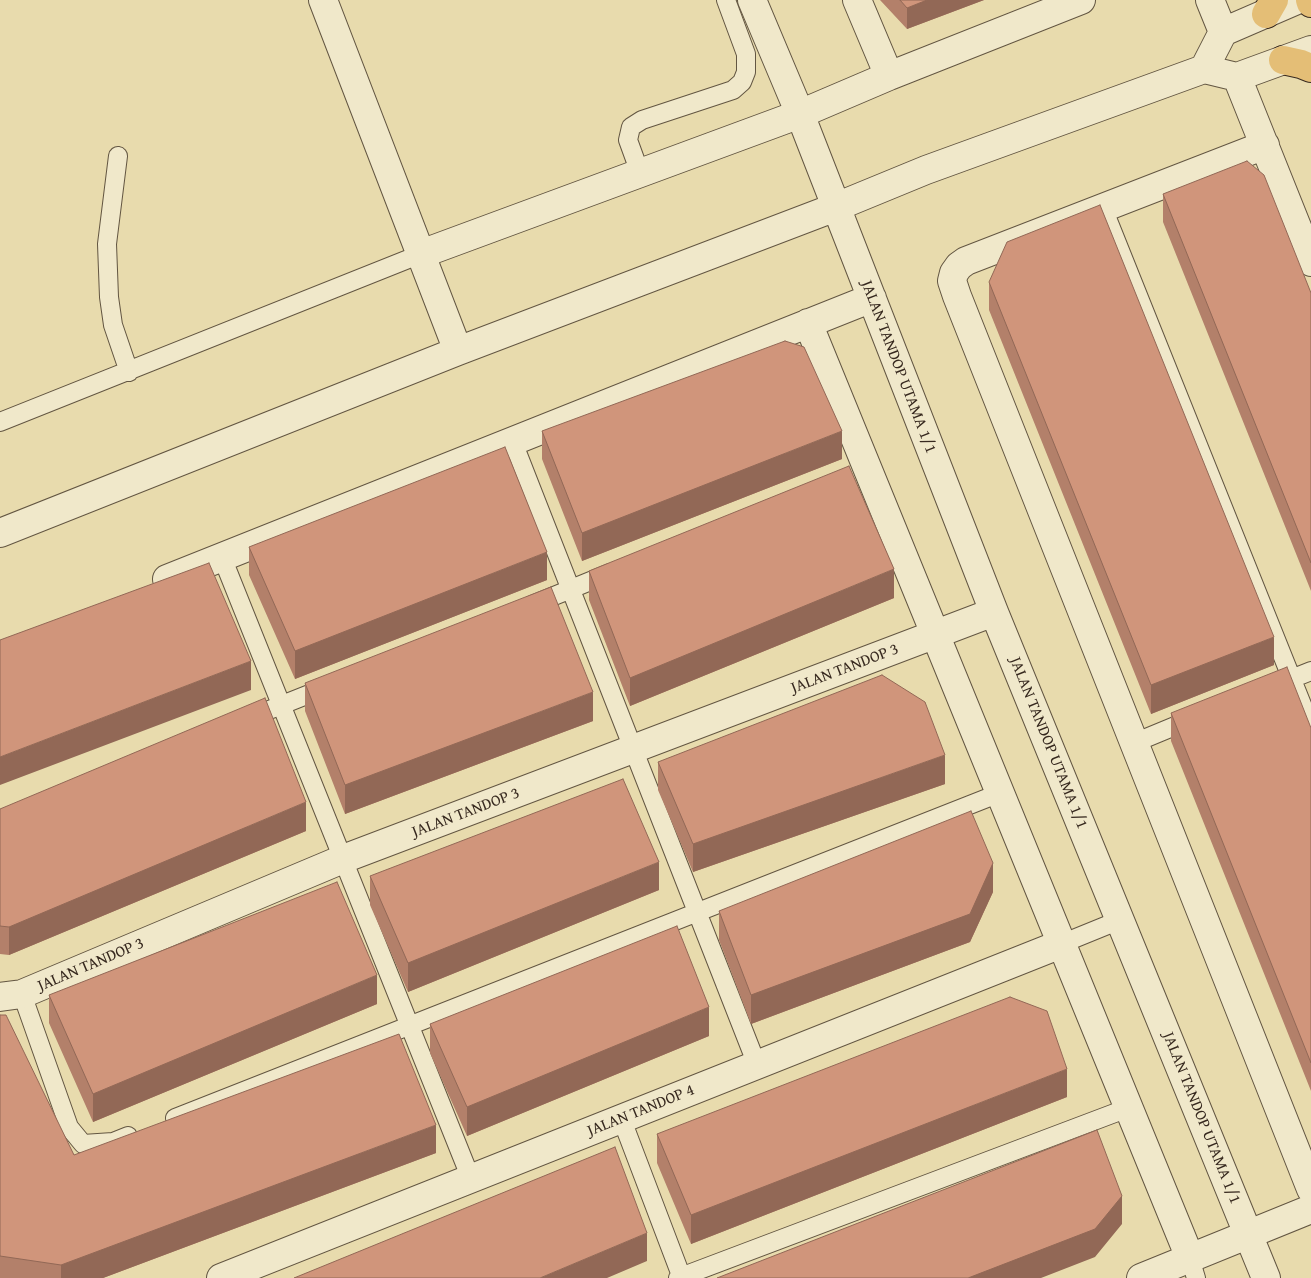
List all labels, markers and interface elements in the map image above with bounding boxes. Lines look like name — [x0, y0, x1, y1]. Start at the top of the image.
street label: JALAN TANDOP UTAMA 1/1 — [856, 278, 940, 456]
street label: JALAN TANDOP 3 — [788, 640, 902, 698]
street label: JALAN TANDOP UTAMA 1/1 — [1005, 654, 1091, 832]
street label: JALAN TANDOP 3 — [409, 784, 523, 842]
street label: JALAN TANDOP 3 — [35, 934, 147, 996]
street label: JALAN TANDOP UTAMA 1/1 — [1158, 1029, 1244, 1207]
street label: JALAN TANDOP 4 — [585, 1081, 697, 1141]

